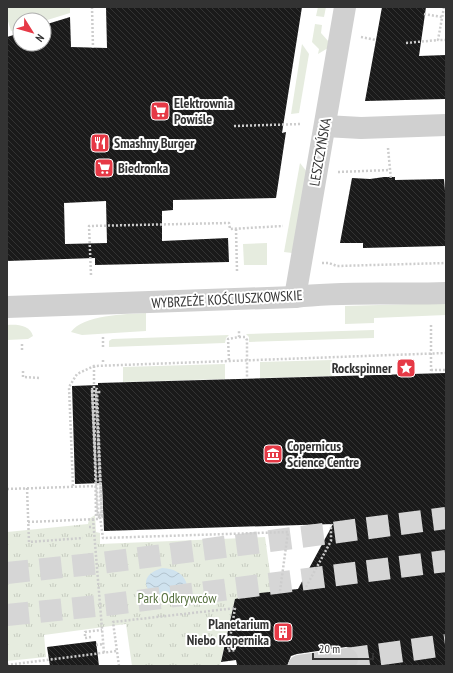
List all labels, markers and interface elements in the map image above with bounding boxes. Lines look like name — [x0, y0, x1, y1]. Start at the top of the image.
north arrow — [12, 12, 52, 52]
text: N — [33, 31, 47, 45]
place label: Elektrownia Powiśle — [174, 94, 233, 128]
supermarket icon: Elektrownia Powiśle — [149, 100, 171, 122]
street label: LESZCZYŃSKA — [305, 116, 335, 187]
restaurant icon: Smashny Burger — [89, 132, 111, 154]
place label: Smashny Burger — [114, 134, 195, 152]
supermarket icon: Biedronka — [93, 157, 115, 179]
place label: Biedronka — [118, 159, 169, 177]
street label: WYBRZEŻE KOŚCIUSZKOWSKIE — [151, 286, 303, 312]
place icon: Rockspinner — [395, 357, 417, 379]
place label: Rockspinner — [332, 359, 393, 377]
place label: Copernicus Science Centre — [287, 437, 359, 471]
museum icon: Copernicus Science Centre — [262, 443, 284, 465]
park label: Park Odkrywców — [138, 589, 217, 607]
place label: Planetarium Niebo Kopernika — [187, 615, 269, 649]
building icon: Planetarium Niebo Kopernika — [272, 621, 294, 643]
scale bar — [313, 635, 373, 661]
text: 20 m — [319, 641, 340, 656]

